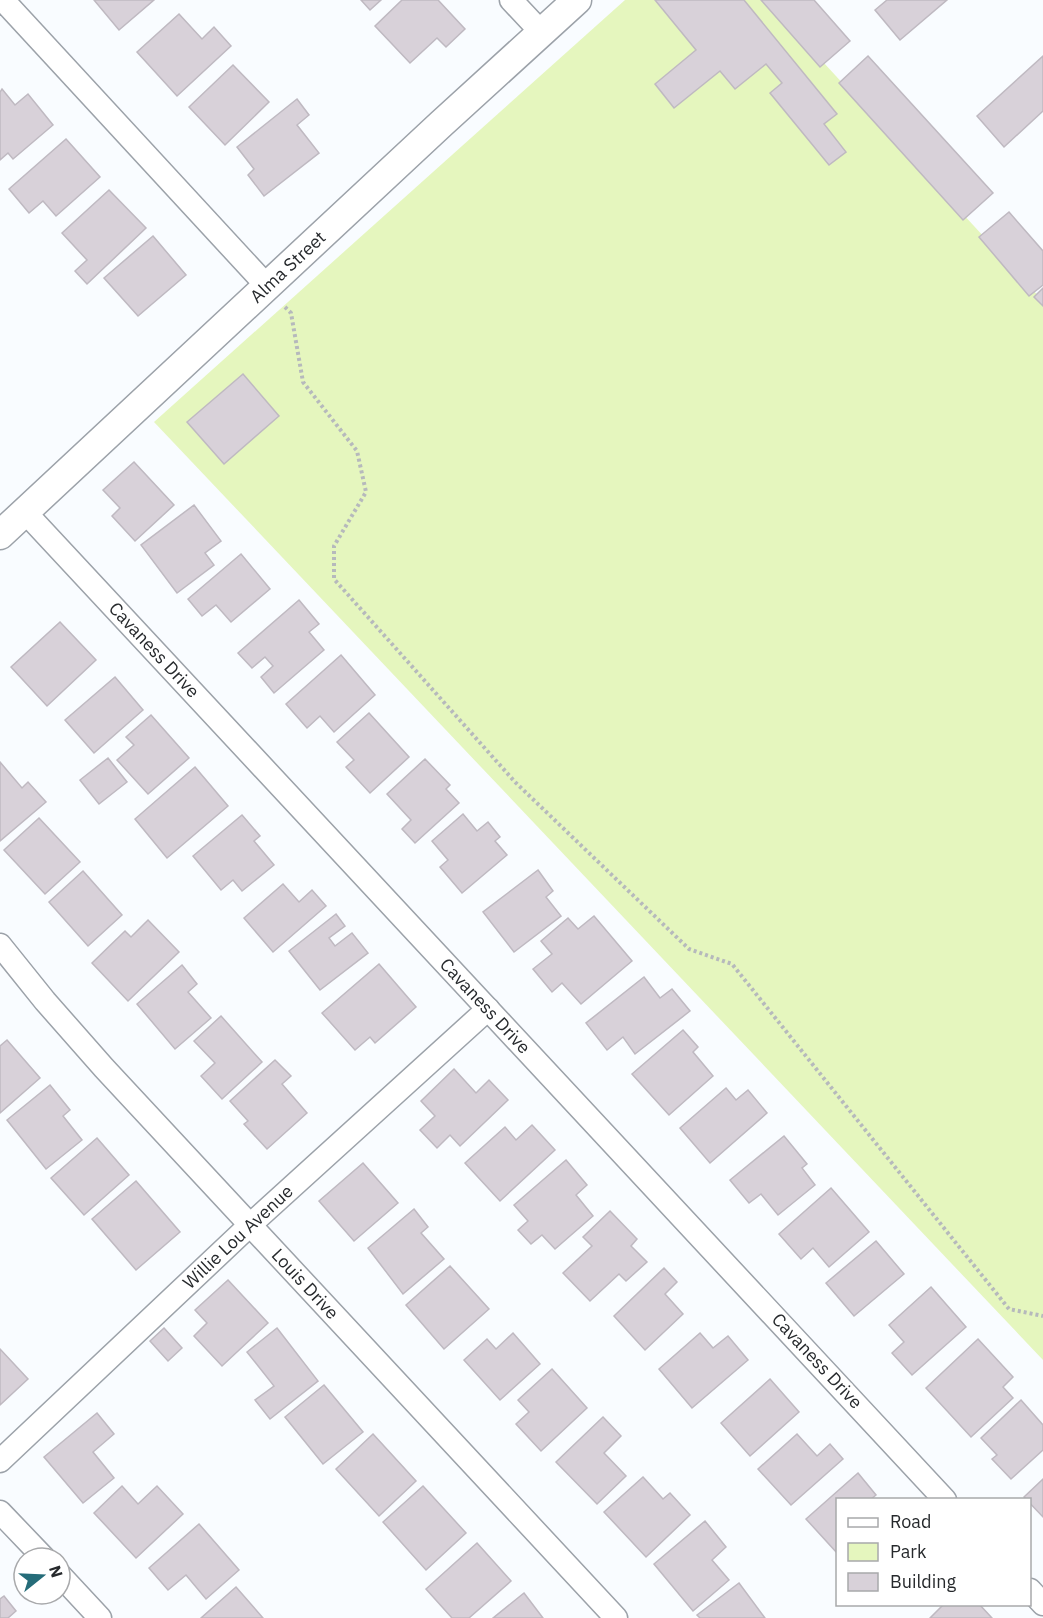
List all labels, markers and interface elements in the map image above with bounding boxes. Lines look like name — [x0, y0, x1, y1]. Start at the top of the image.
street label: Alma Street — [245, 226, 330, 308]
street label: Cavaness Drive — [104, 597, 205, 702]
street label: Cavaness Drive — [435, 953, 536, 1058]
street label: Willie Lou Avenue — [178, 1180, 298, 1294]
street label: Louis Drive — [267, 1243, 344, 1324]
street label: Cavaness Drive — [767, 1308, 868, 1413]
legend — [836, 1498, 1031, 1606]
text: Road — [890, 1510, 931, 1533]
text: Park — [890, 1540, 927, 1563]
north arrow — [12, 1546, 72, 1606]
text: N — [45, 1563, 68, 1580]
text: Building — [890, 1570, 957, 1593]

